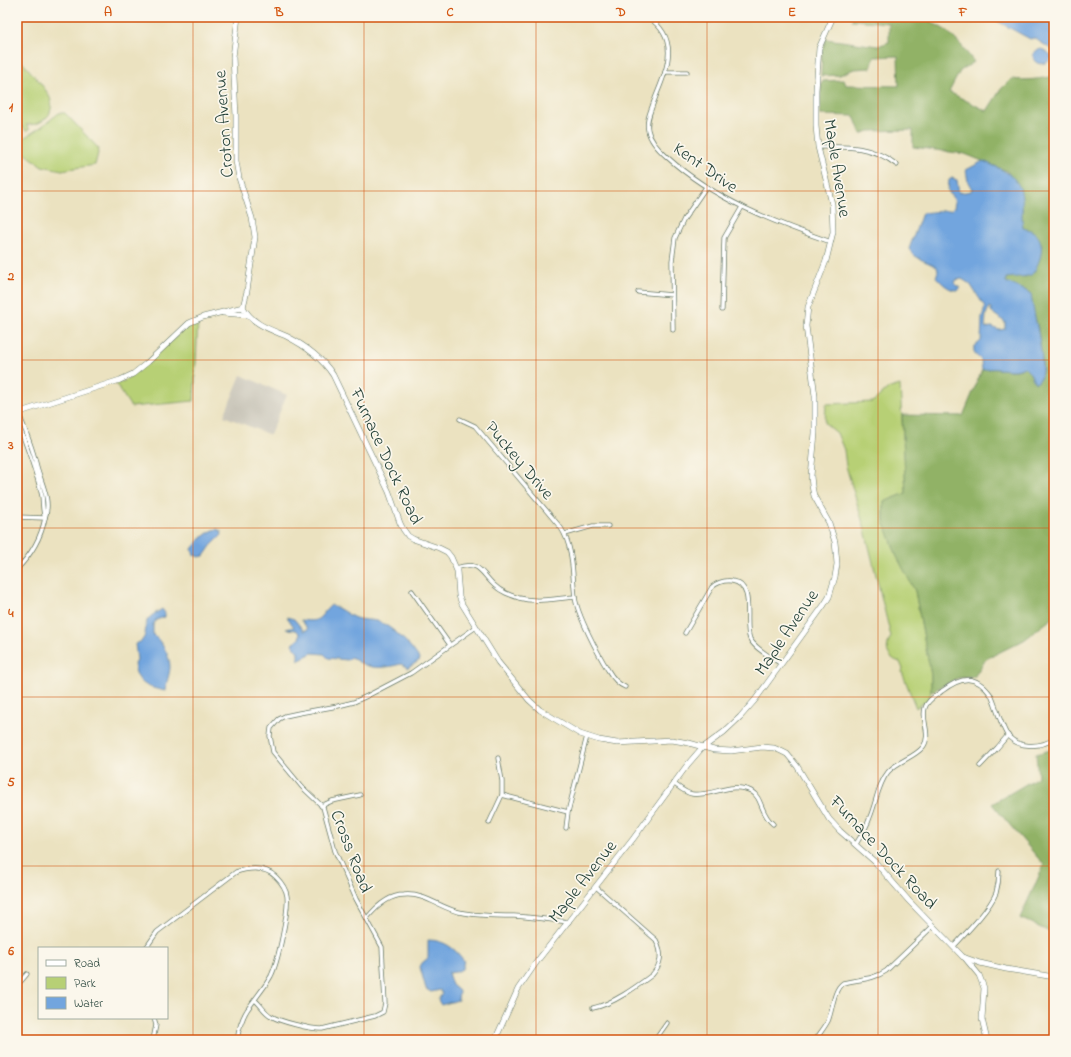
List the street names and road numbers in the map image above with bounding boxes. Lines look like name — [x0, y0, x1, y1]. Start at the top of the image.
street label: Croton Avenue — [208, 68, 242, 178]
street label: Maple Avenue — [815, 117, 857, 220]
street label: Kent Drive — [667, 137, 743, 201]
street label: Furnace Dock Road — [342, 384, 428, 529]
street label: Puckey Drive — [478, 416, 560, 507]
street label: Maple Avenue — [749, 584, 827, 682]
street label: Furnace Dock Road — [822, 790, 942, 916]
street label: Cross Road — [322, 807, 378, 897]
street label: Maple Avenue — [543, 834, 625, 929]

